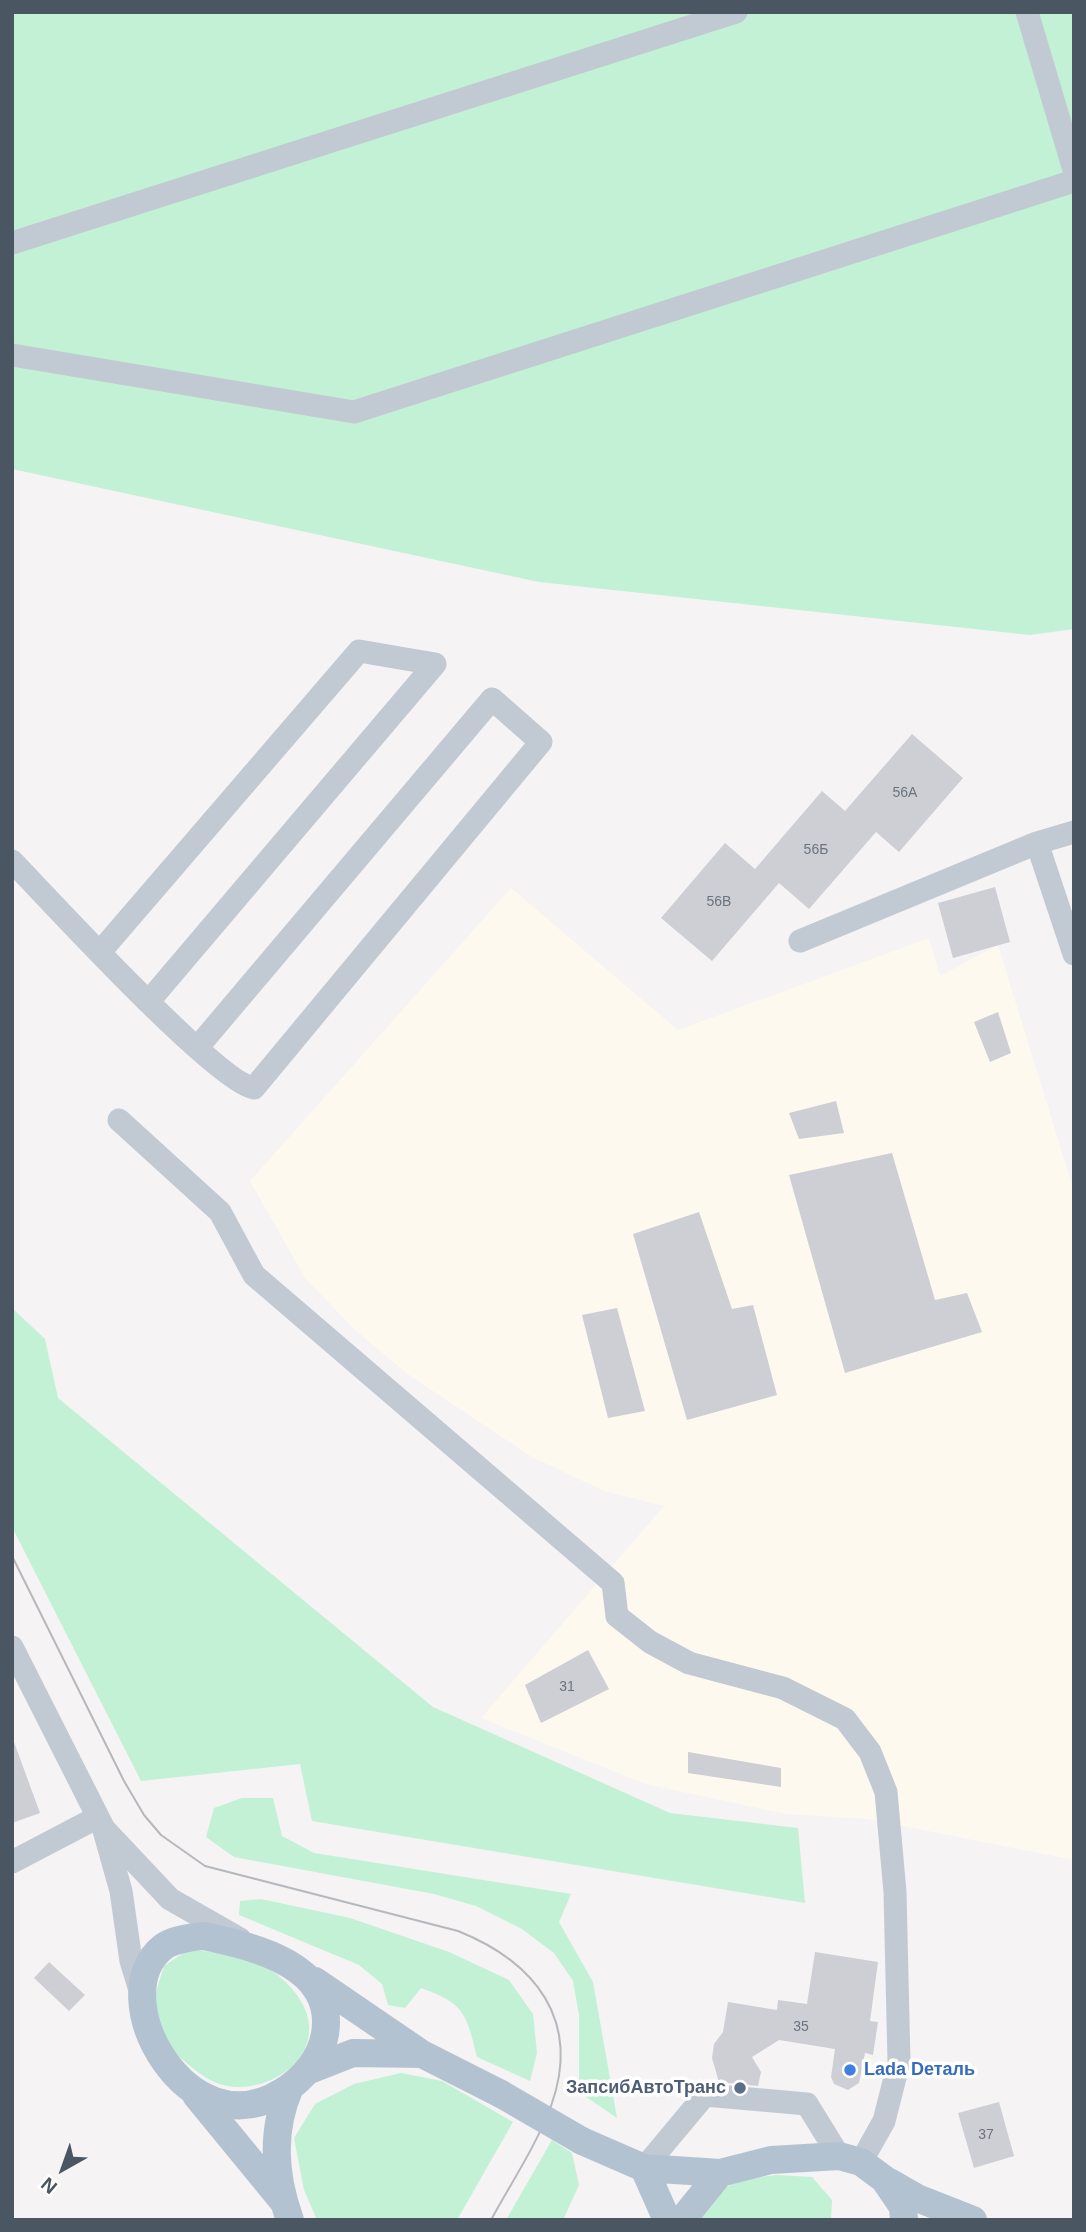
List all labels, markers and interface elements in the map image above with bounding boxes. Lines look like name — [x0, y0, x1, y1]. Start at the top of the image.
house number: 56А — [893, 785, 917, 801]
house number: 56Б — [804, 842, 828, 858]
house number: 56В — [707, 894, 731, 910]
house number: 31 — [559, 1679, 575, 1695]
house number: 35 — [793, 2019, 809, 2035]
place label: Lada Dеталь — [864, 2059, 975, 2081]
marker: Lada Dеталь — [842, 2062, 858, 2078]
place label: ЗапсибАвтоТранс — [566, 2077, 726, 2099]
marker: ЗапсибАвтоТранс — [732, 2080, 748, 2096]
house number: 37 — [978, 2127, 994, 2143]
north arrow — [28, 2134, 98, 2204]
text: N — [37, 2173, 61, 2198]

